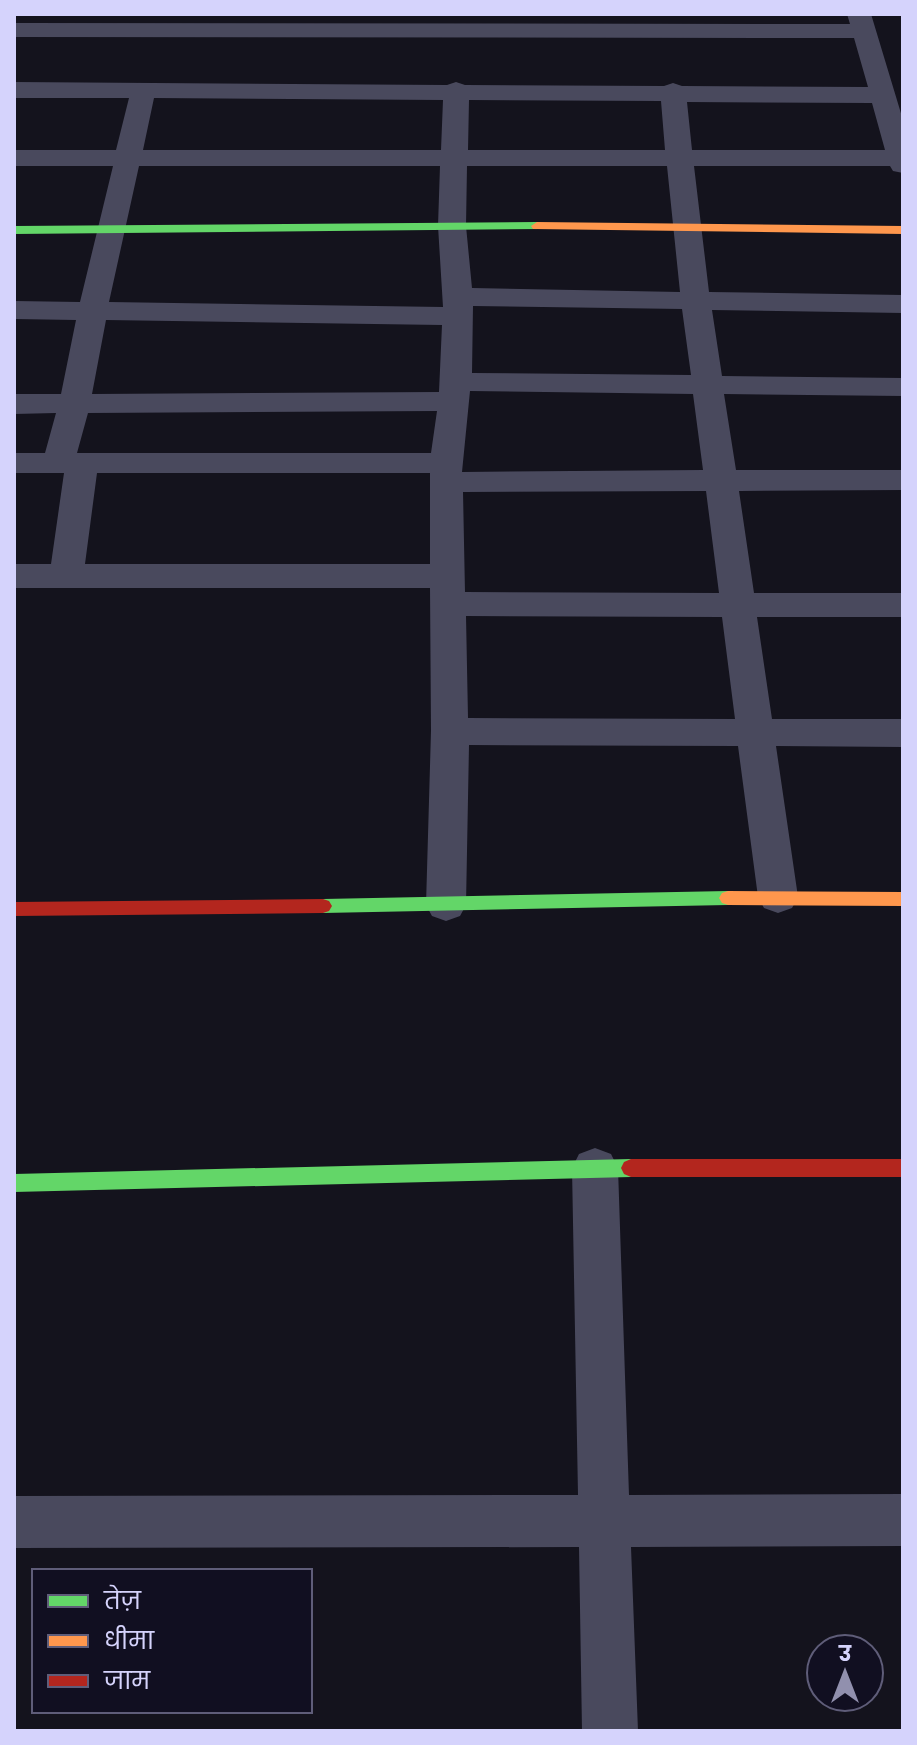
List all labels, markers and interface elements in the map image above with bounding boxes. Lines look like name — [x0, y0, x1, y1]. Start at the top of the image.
legend — [32, 1569, 312, 1713]
text: तेज़ — [103, 1584, 142, 1617]
text: धीमा — [104, 1624, 155, 1657]
north arrow — [805, 1633, 885, 1713]
text: उ — [838, 1638, 852, 1669]
text: जाम — [103, 1664, 151, 1697]

